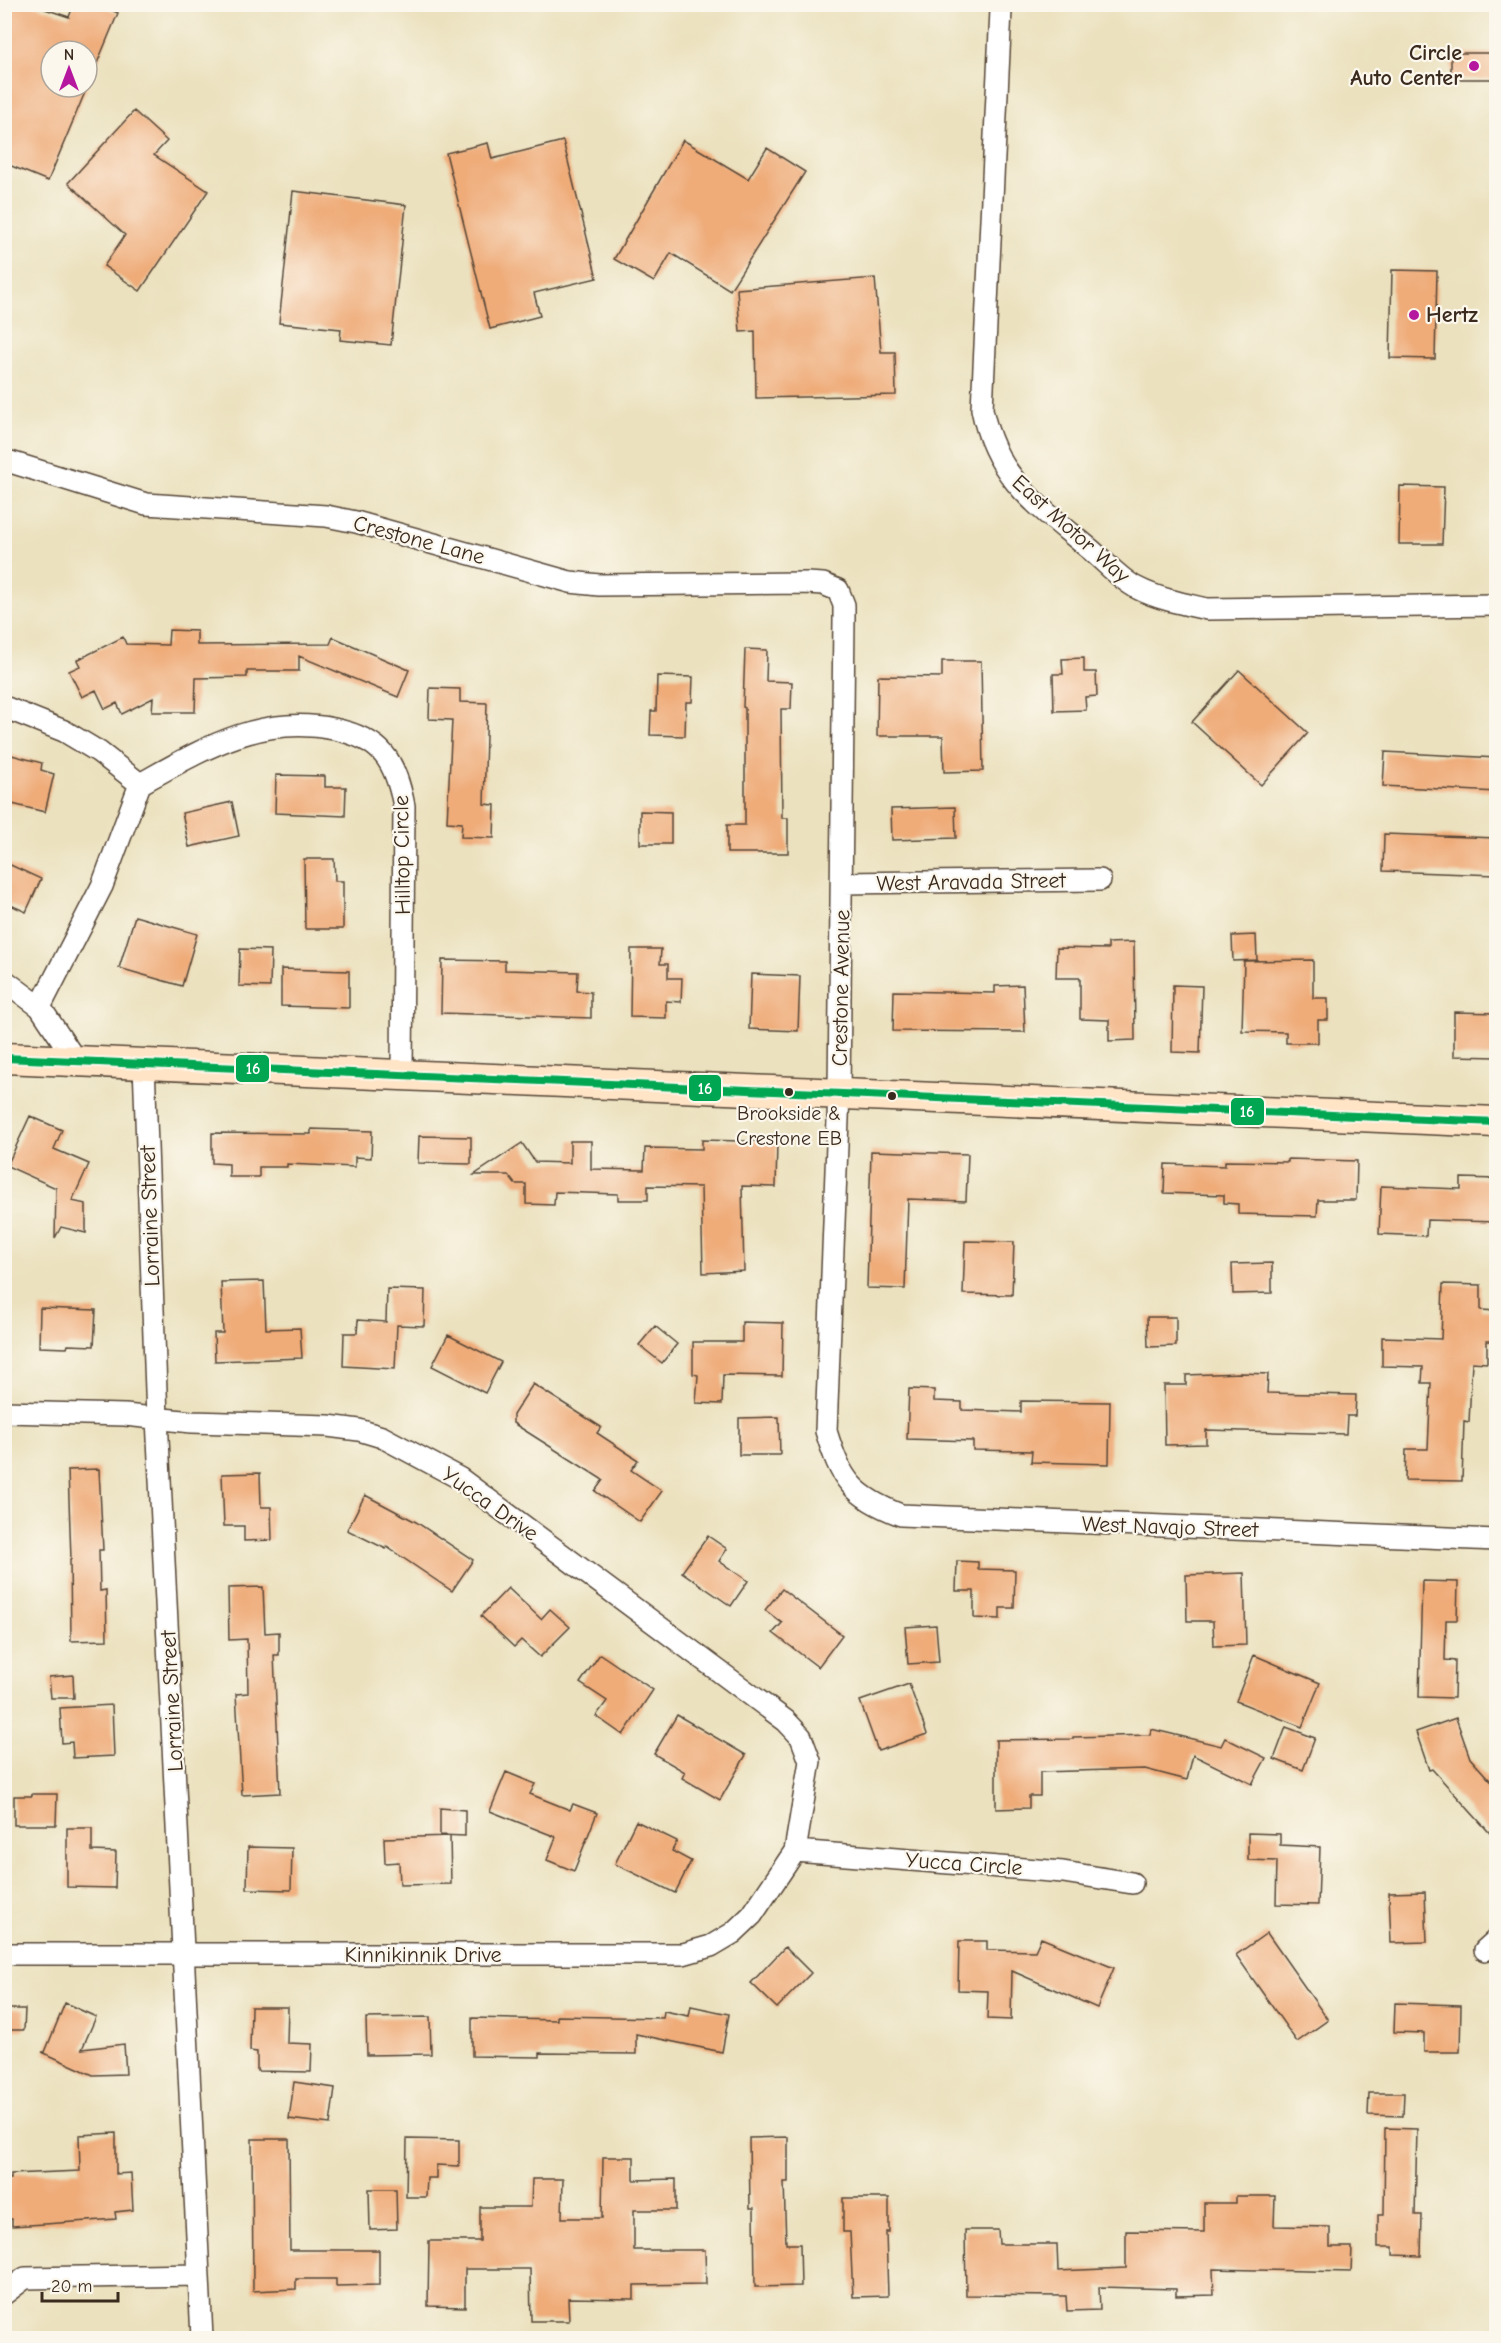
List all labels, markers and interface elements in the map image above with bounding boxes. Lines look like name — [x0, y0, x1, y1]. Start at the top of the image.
north arrow — [39, 39, 99, 99]
place label: Circle Auto Center — [1350, 40, 1462, 91]
text: N — [64, 46, 74, 64]
marker: Circle Auto Center — [1467, 59, 1481, 73]
place label: Hertz — [1426, 302, 1479, 328]
marker: Hertz — [1407, 308, 1421, 322]
street label: East Motor Way — [1007, 469, 1135, 589]
street label: Crestone Lane — [350, 510, 488, 570]
street label: Hilltop Circle — [388, 795, 416, 915]
street label: West Aravada Street — [876, 867, 1067, 897]
street label: Crestone Avenue — [827, 909, 855, 1067]
line badge: 16 — [235, 1054, 270, 1083]
text: 16 — [246, 1060, 260, 1078]
line badge: 16 — [688, 1074, 722, 1102]
text: 16 — [698, 1080, 712, 1098]
marker: Brookside & Crestone EB — [783, 1086, 795, 1098]
unlabelled marker — [886, 1090, 898, 1102]
line badge: 16 — [1230, 1097, 1265, 1126]
place label: Brookside & Crestone EB — [736, 1102, 842, 1150]
text: 16 — [1240, 1103, 1254, 1121]
street label: Lorraine Street — [135, 1144, 165, 1287]
street label: Yucca Drive — [437, 1461, 543, 1547]
street label: West Navajo Street — [1081, 1511, 1259, 1543]
street label: Lorraine Street — [155, 1629, 189, 1772]
street label: Yucca Circle — [905, 1847, 1023, 1881]
street label: Kinnikinnik Drive — [345, 1942, 501, 1968]
scale bar — [42, 2265, 118, 2303]
text: 20 m — [51, 2276, 92, 2297]

